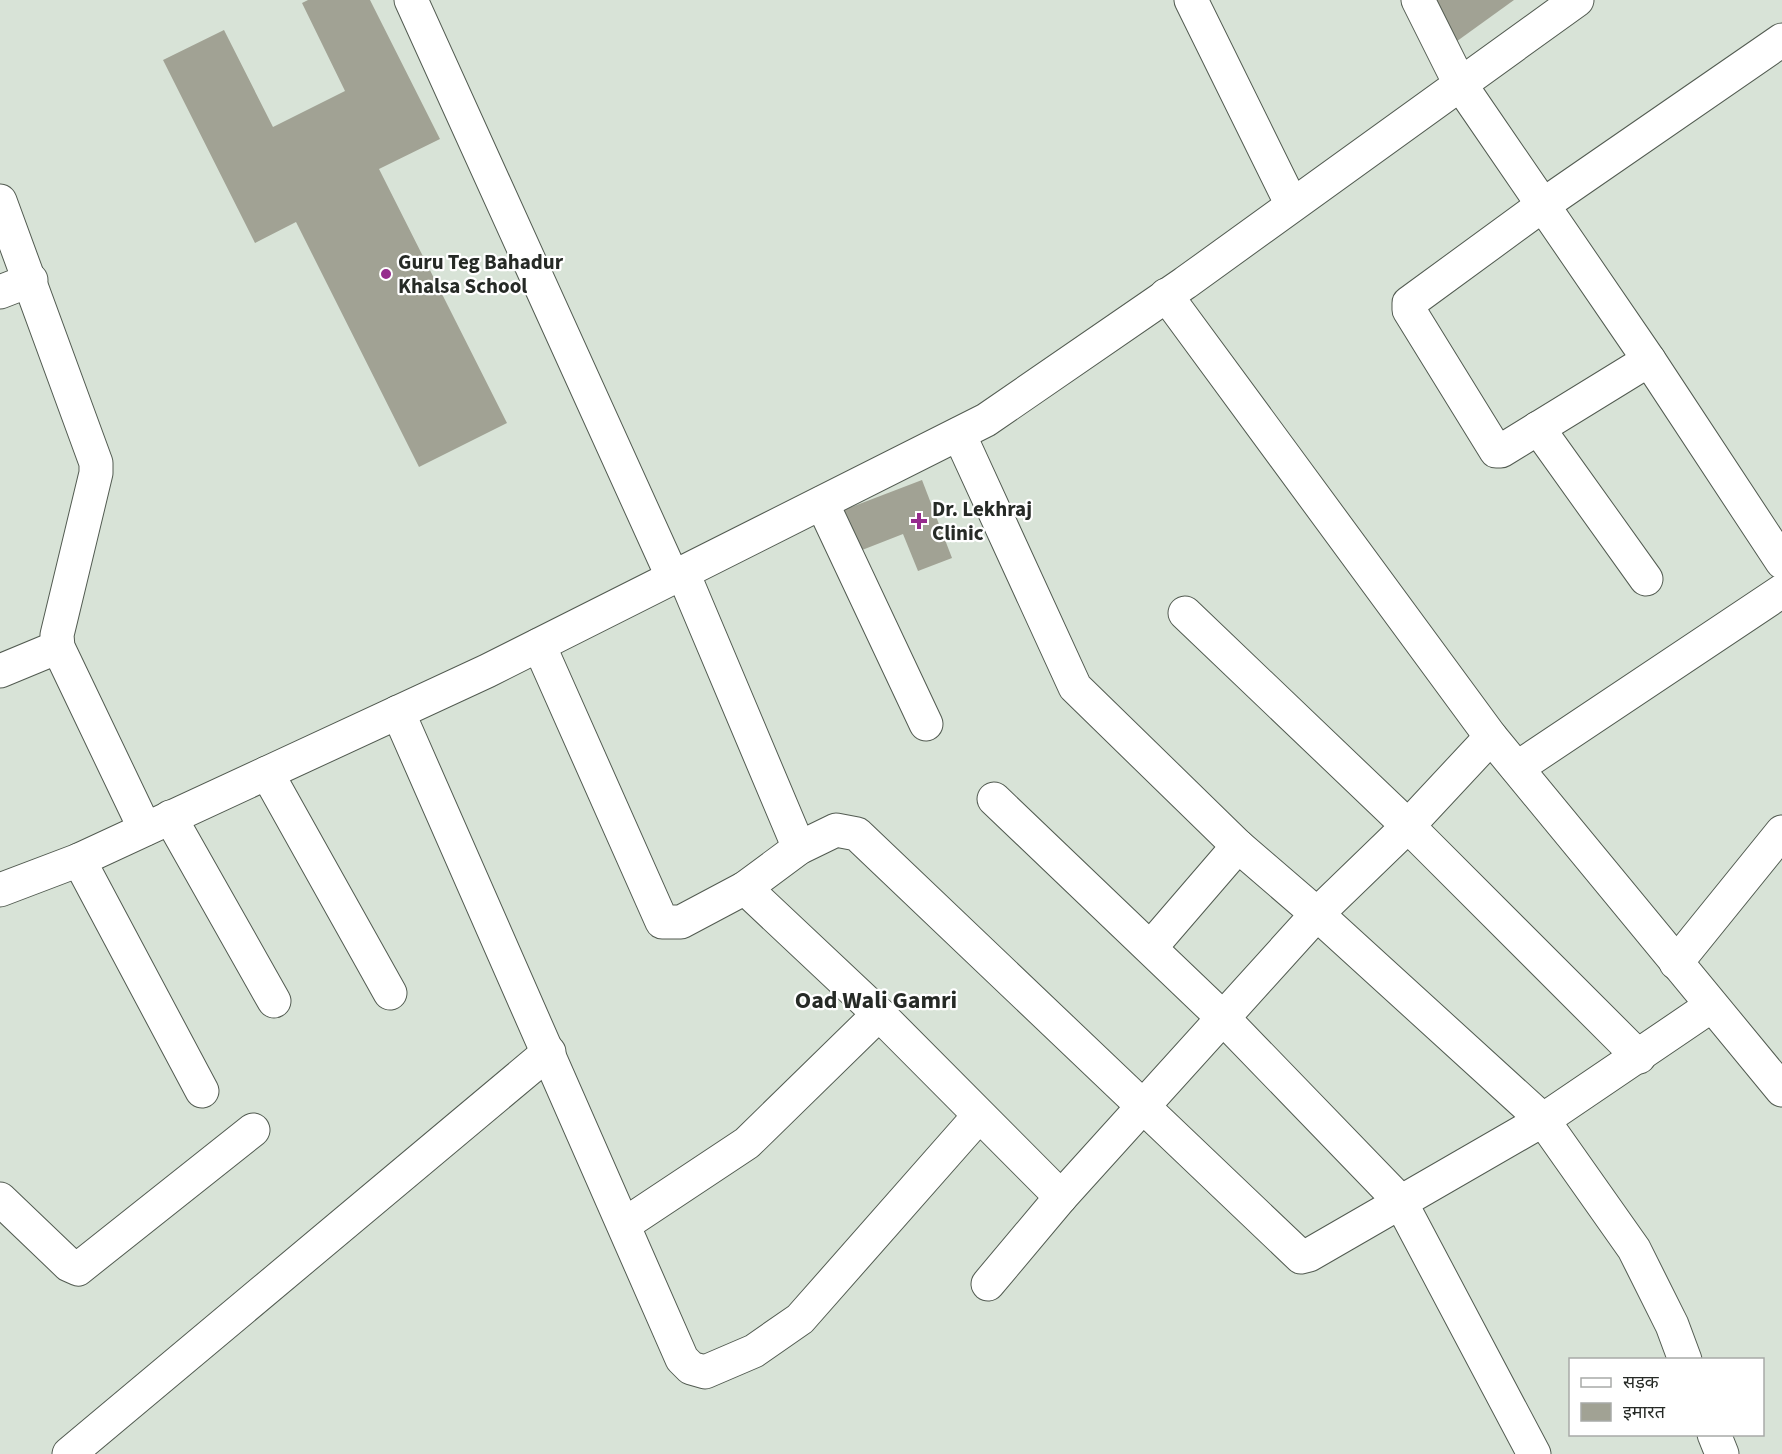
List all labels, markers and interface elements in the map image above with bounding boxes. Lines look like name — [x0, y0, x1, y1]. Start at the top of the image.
place label: Guru Teg Bahadur Khalsa School — [398, 247, 564, 301]
marker: Guru Teg Bahadur Khalsa School — [379, 267, 393, 281]
place label: Dr. Lekhraj Clinic — [932, 494, 1032, 548]
marker: Dr. Lekhraj Clinic — [910, 512, 928, 530]
district label: Oad Wali Gamri — [795, 983, 957, 1018]
legend — [1569, 1358, 1764, 1436]
text: सड़क — [1623, 1370, 1660, 1395]
text: इमारत — [1623, 1400, 1666, 1425]

